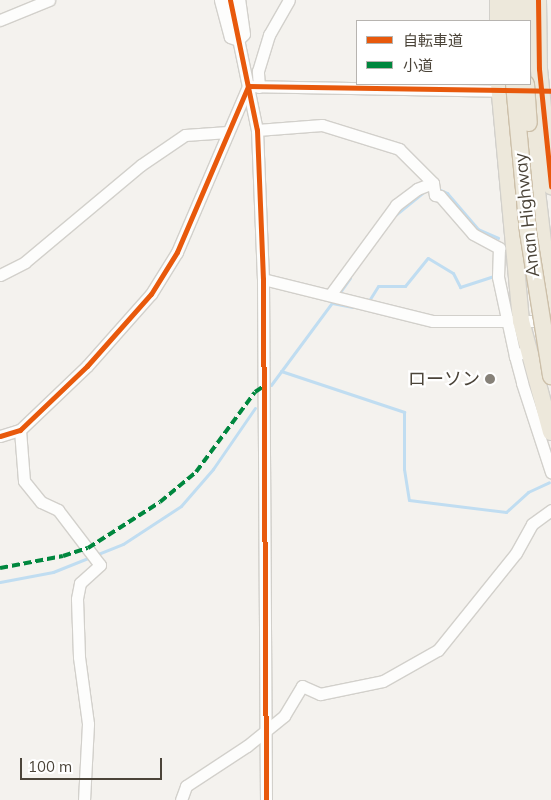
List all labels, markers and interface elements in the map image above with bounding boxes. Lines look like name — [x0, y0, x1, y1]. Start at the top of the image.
legend — [356, 20, 531, 85]
text: 自転車道 — [403, 31, 463, 50]
text: 小道 — [403, 56, 433, 75]
street label: Anan Highway — [510, 152, 544, 278]
place label: ローソン — [408, 368, 480, 390]
marker: ローソン — [484, 373, 496, 385]
scale bar — [22, 748, 165, 780]
text: 100 m — [28, 757, 72, 776]

